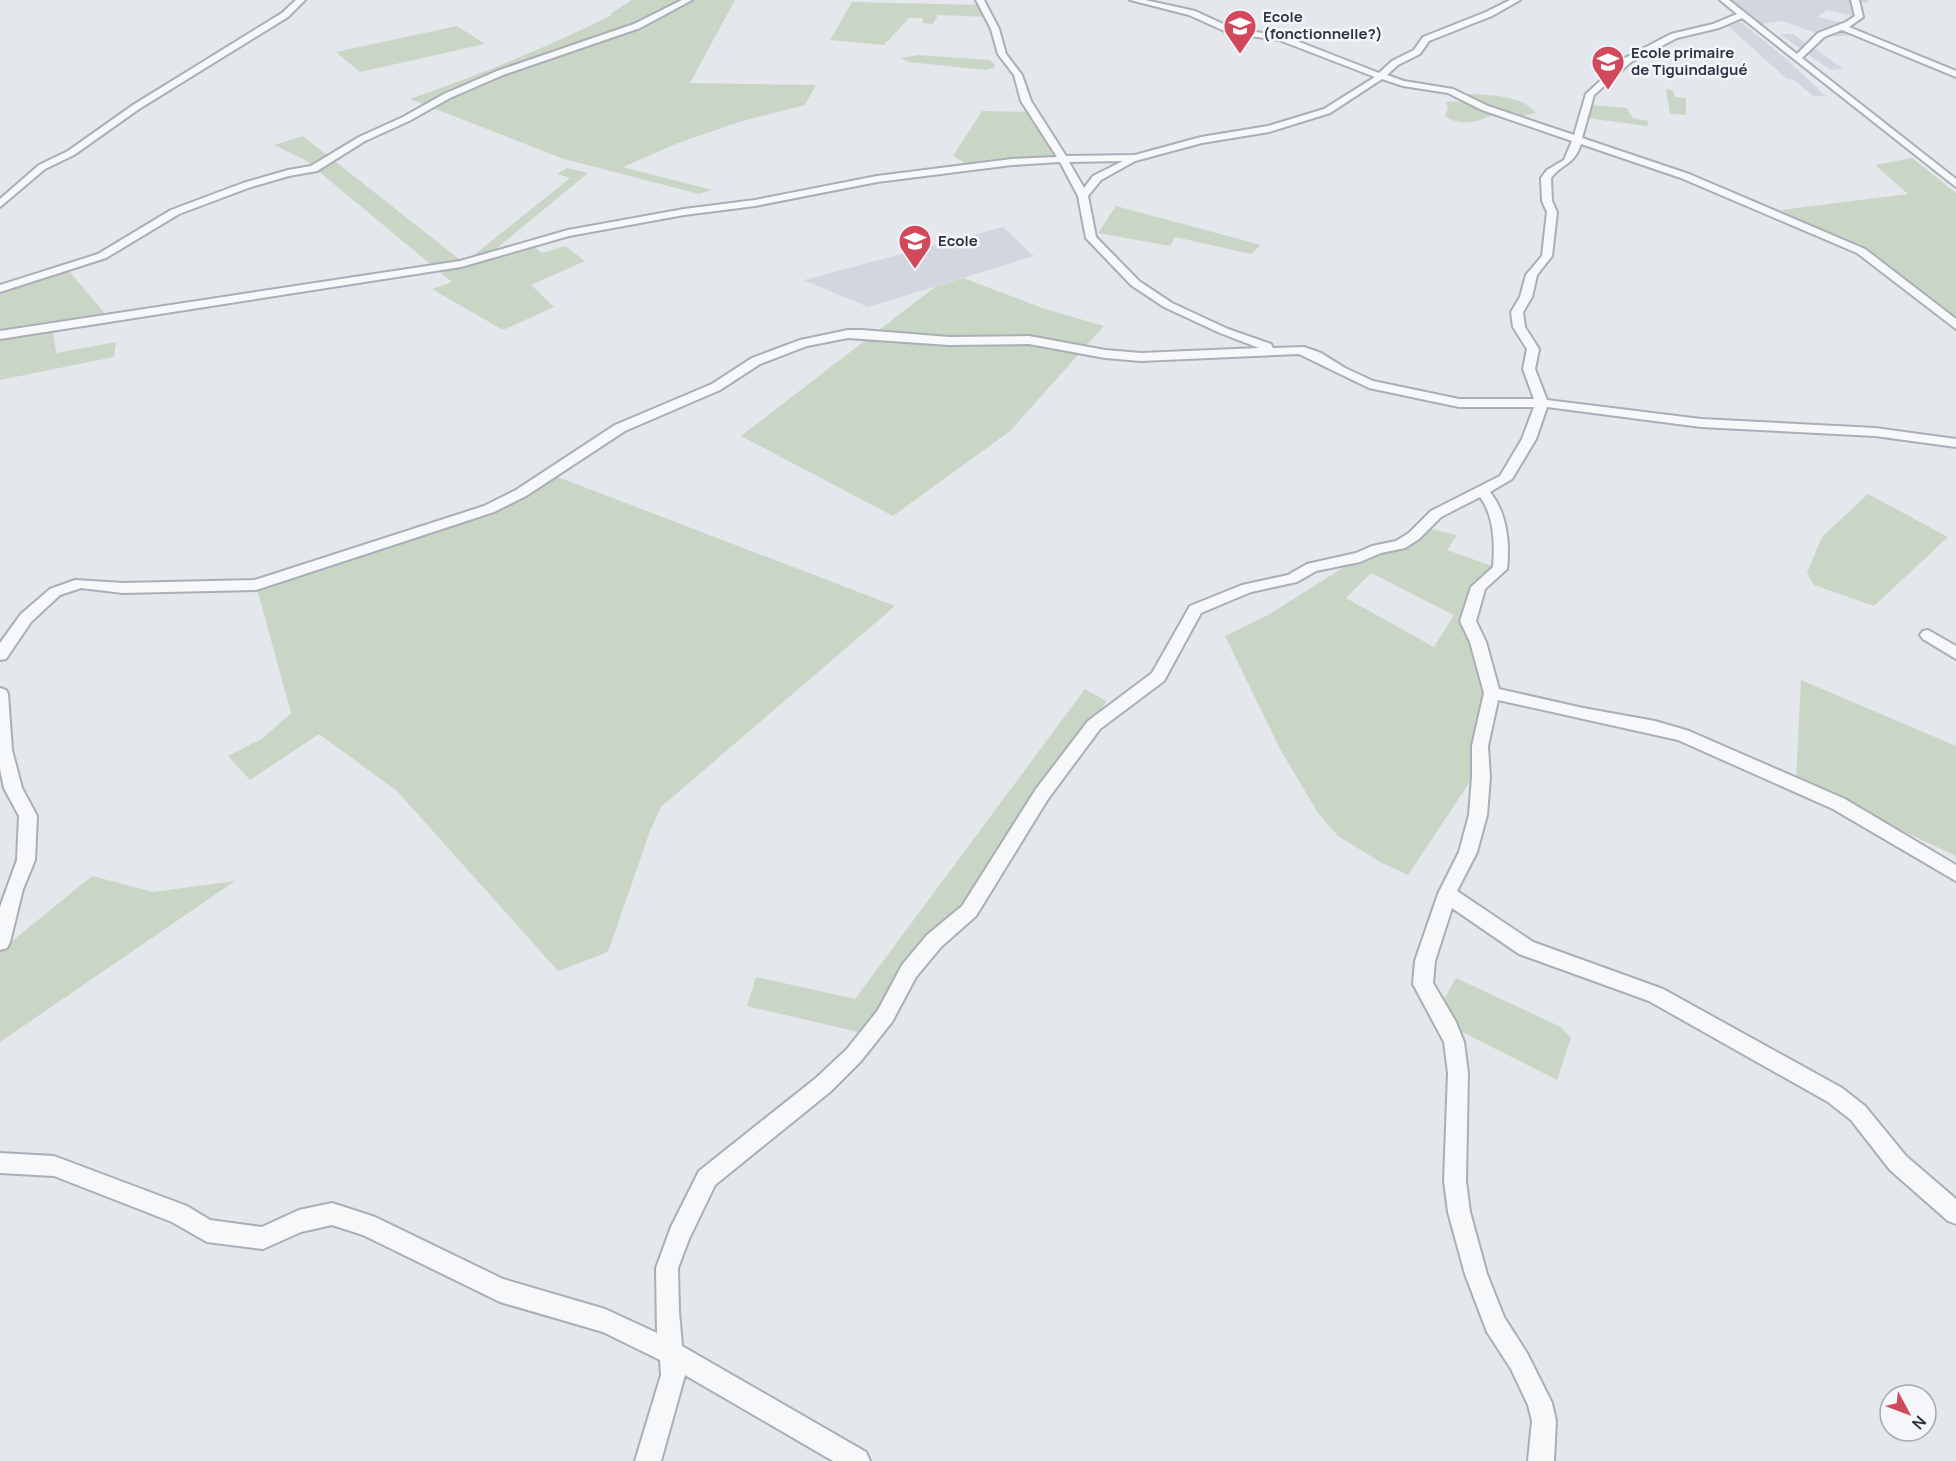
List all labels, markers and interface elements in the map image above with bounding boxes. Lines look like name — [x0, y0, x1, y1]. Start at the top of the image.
place label: Ecole (fonctionnelle?) — [1263, 6, 1383, 44]
school or university icon: Ecole (fonctionnelle?) — [1222, 8, 1258, 55]
place label: Ecole primaire de Tiguindalgué — [1631, 42, 1747, 80]
school or university icon: Ecole primaire de Tiguindalgué — [1590, 44, 1626, 91]
school or university icon: Ecole — [897, 223, 933, 270]
place label: Ecole — [938, 230, 978, 251]
north arrow — [1878, 1383, 1938, 1443]
text: N — [1907, 1411, 1931, 1434]

